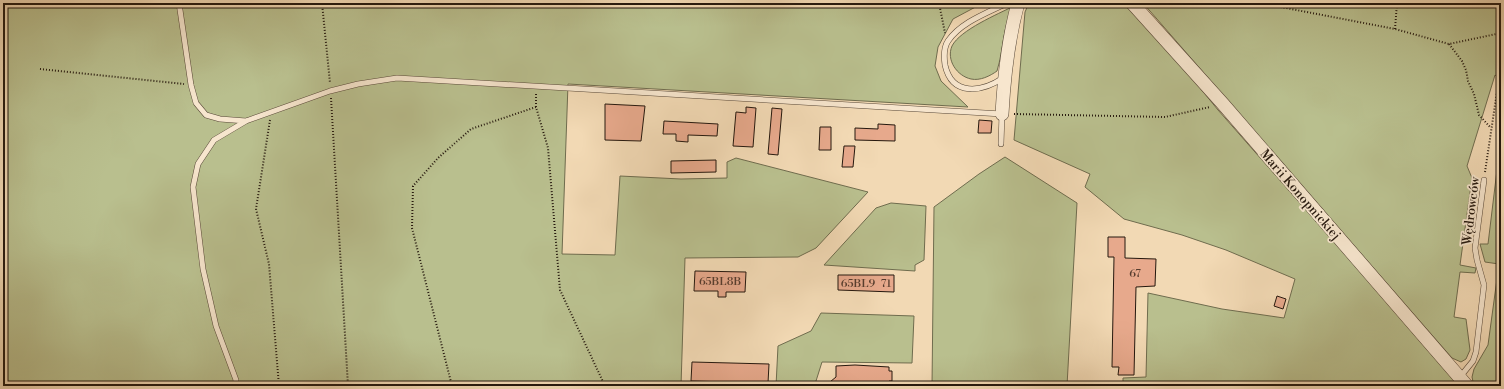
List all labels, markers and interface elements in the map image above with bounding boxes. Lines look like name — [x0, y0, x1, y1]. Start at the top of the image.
street label: Marii Konopnickiej — [1256, 146, 1344, 243]
street label: Wędrowców — [1459, 175, 1483, 247]
house number: 67 — [1129, 267, 1141, 281]
house number: 65BL8B — [699, 275, 741, 289]
house number: 65BL9 — [841, 277, 876, 291]
house number: 71 — [881, 277, 892, 291]

